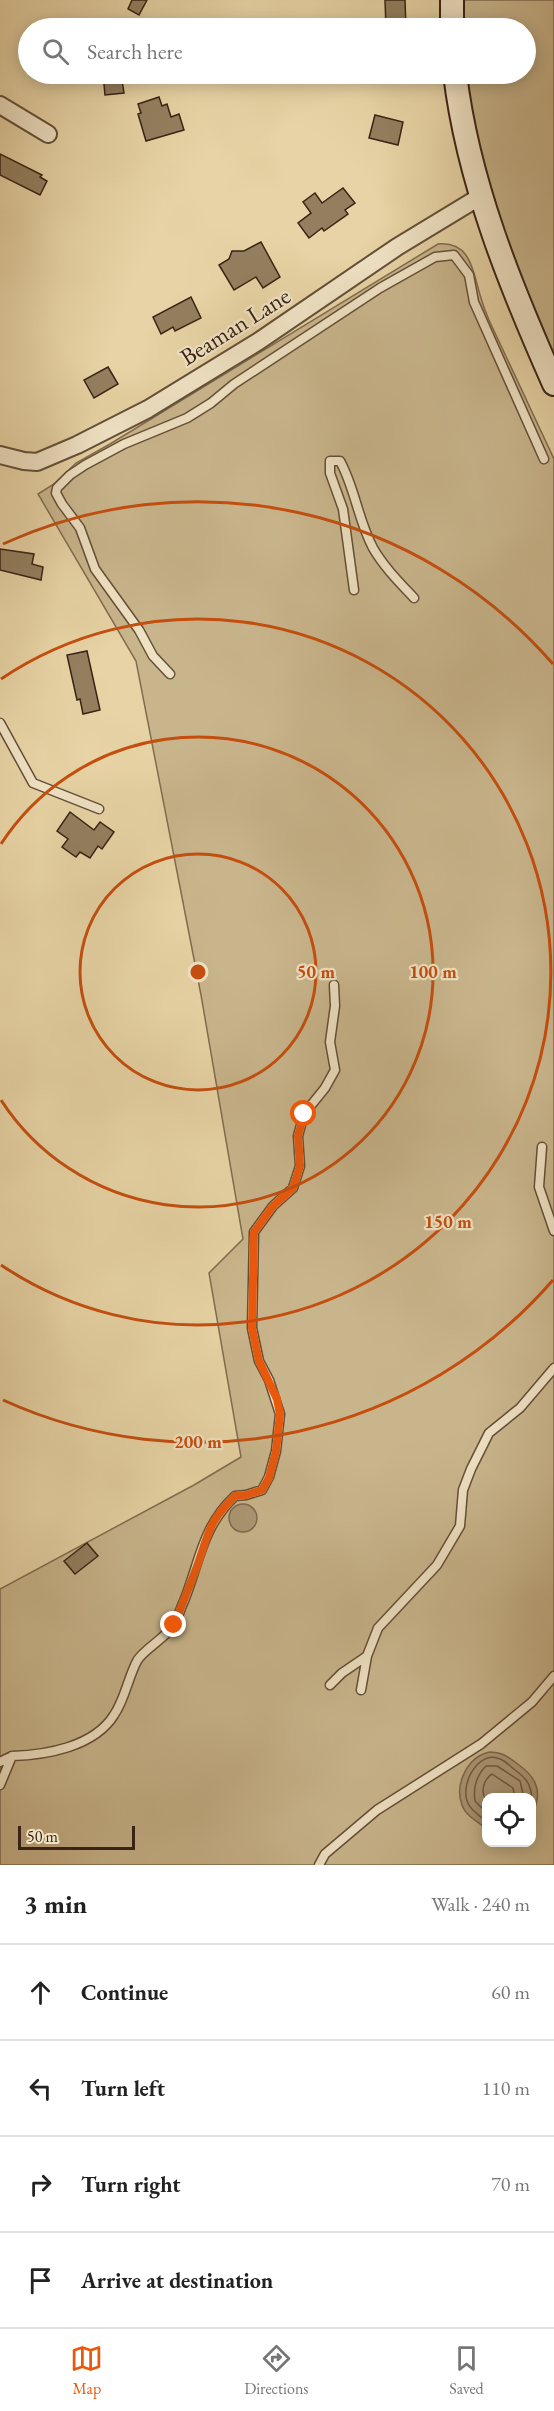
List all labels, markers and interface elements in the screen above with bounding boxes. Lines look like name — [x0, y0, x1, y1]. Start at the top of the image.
search box — [18, 18, 536, 84]
icon: search — [39, 35, 72, 68]
text: Search here — [87, 37, 182, 66]
street label: Beaman Lane — [174, 280, 296, 372]
text: 50 m — [297, 960, 335, 983]
text: 100 m — [409, 960, 457, 983]
centre of rings — [188, 962, 208, 982]
route start — [290, 1100, 316, 1126]
text: 150 m — [424, 1210, 472, 1233]
text: 200 m — [174, 1430, 222, 1453]
route end — [160, 1611, 186, 1637]
map controls — [482, 1793, 536, 1847]
button: locate — [482, 1793, 536, 1847]
scale bar — [18, 1823, 135, 1850]
text: 50 m — [27, 1826, 58, 1847]
text: 3 min — [24, 1887, 87, 1921]
text: Walk · 240 m — [431, 1891, 530, 1917]
icon: ahead — [24, 1976, 57, 2009]
text: Continue — [81, 1978, 168, 2007]
text: 60 m — [491, 1979, 530, 2005]
icon: left — [24, 2072, 57, 2105]
text: Turn left — [81, 2074, 165, 2103]
text: 110 m — [482, 2075, 530, 2101]
icon: right — [24, 2168, 57, 2201]
text: Turn right — [81, 2170, 180, 2199]
text: 70 m — [491, 2171, 530, 2197]
icon: arrive — [24, 2264, 57, 2297]
text: Arrive at destination — [81, 2266, 273, 2295]
tab: Map — [70, 2342, 103, 2399]
tab: Directions — [244, 2342, 309, 2399]
tab: Saved — [449, 2342, 484, 2399]

